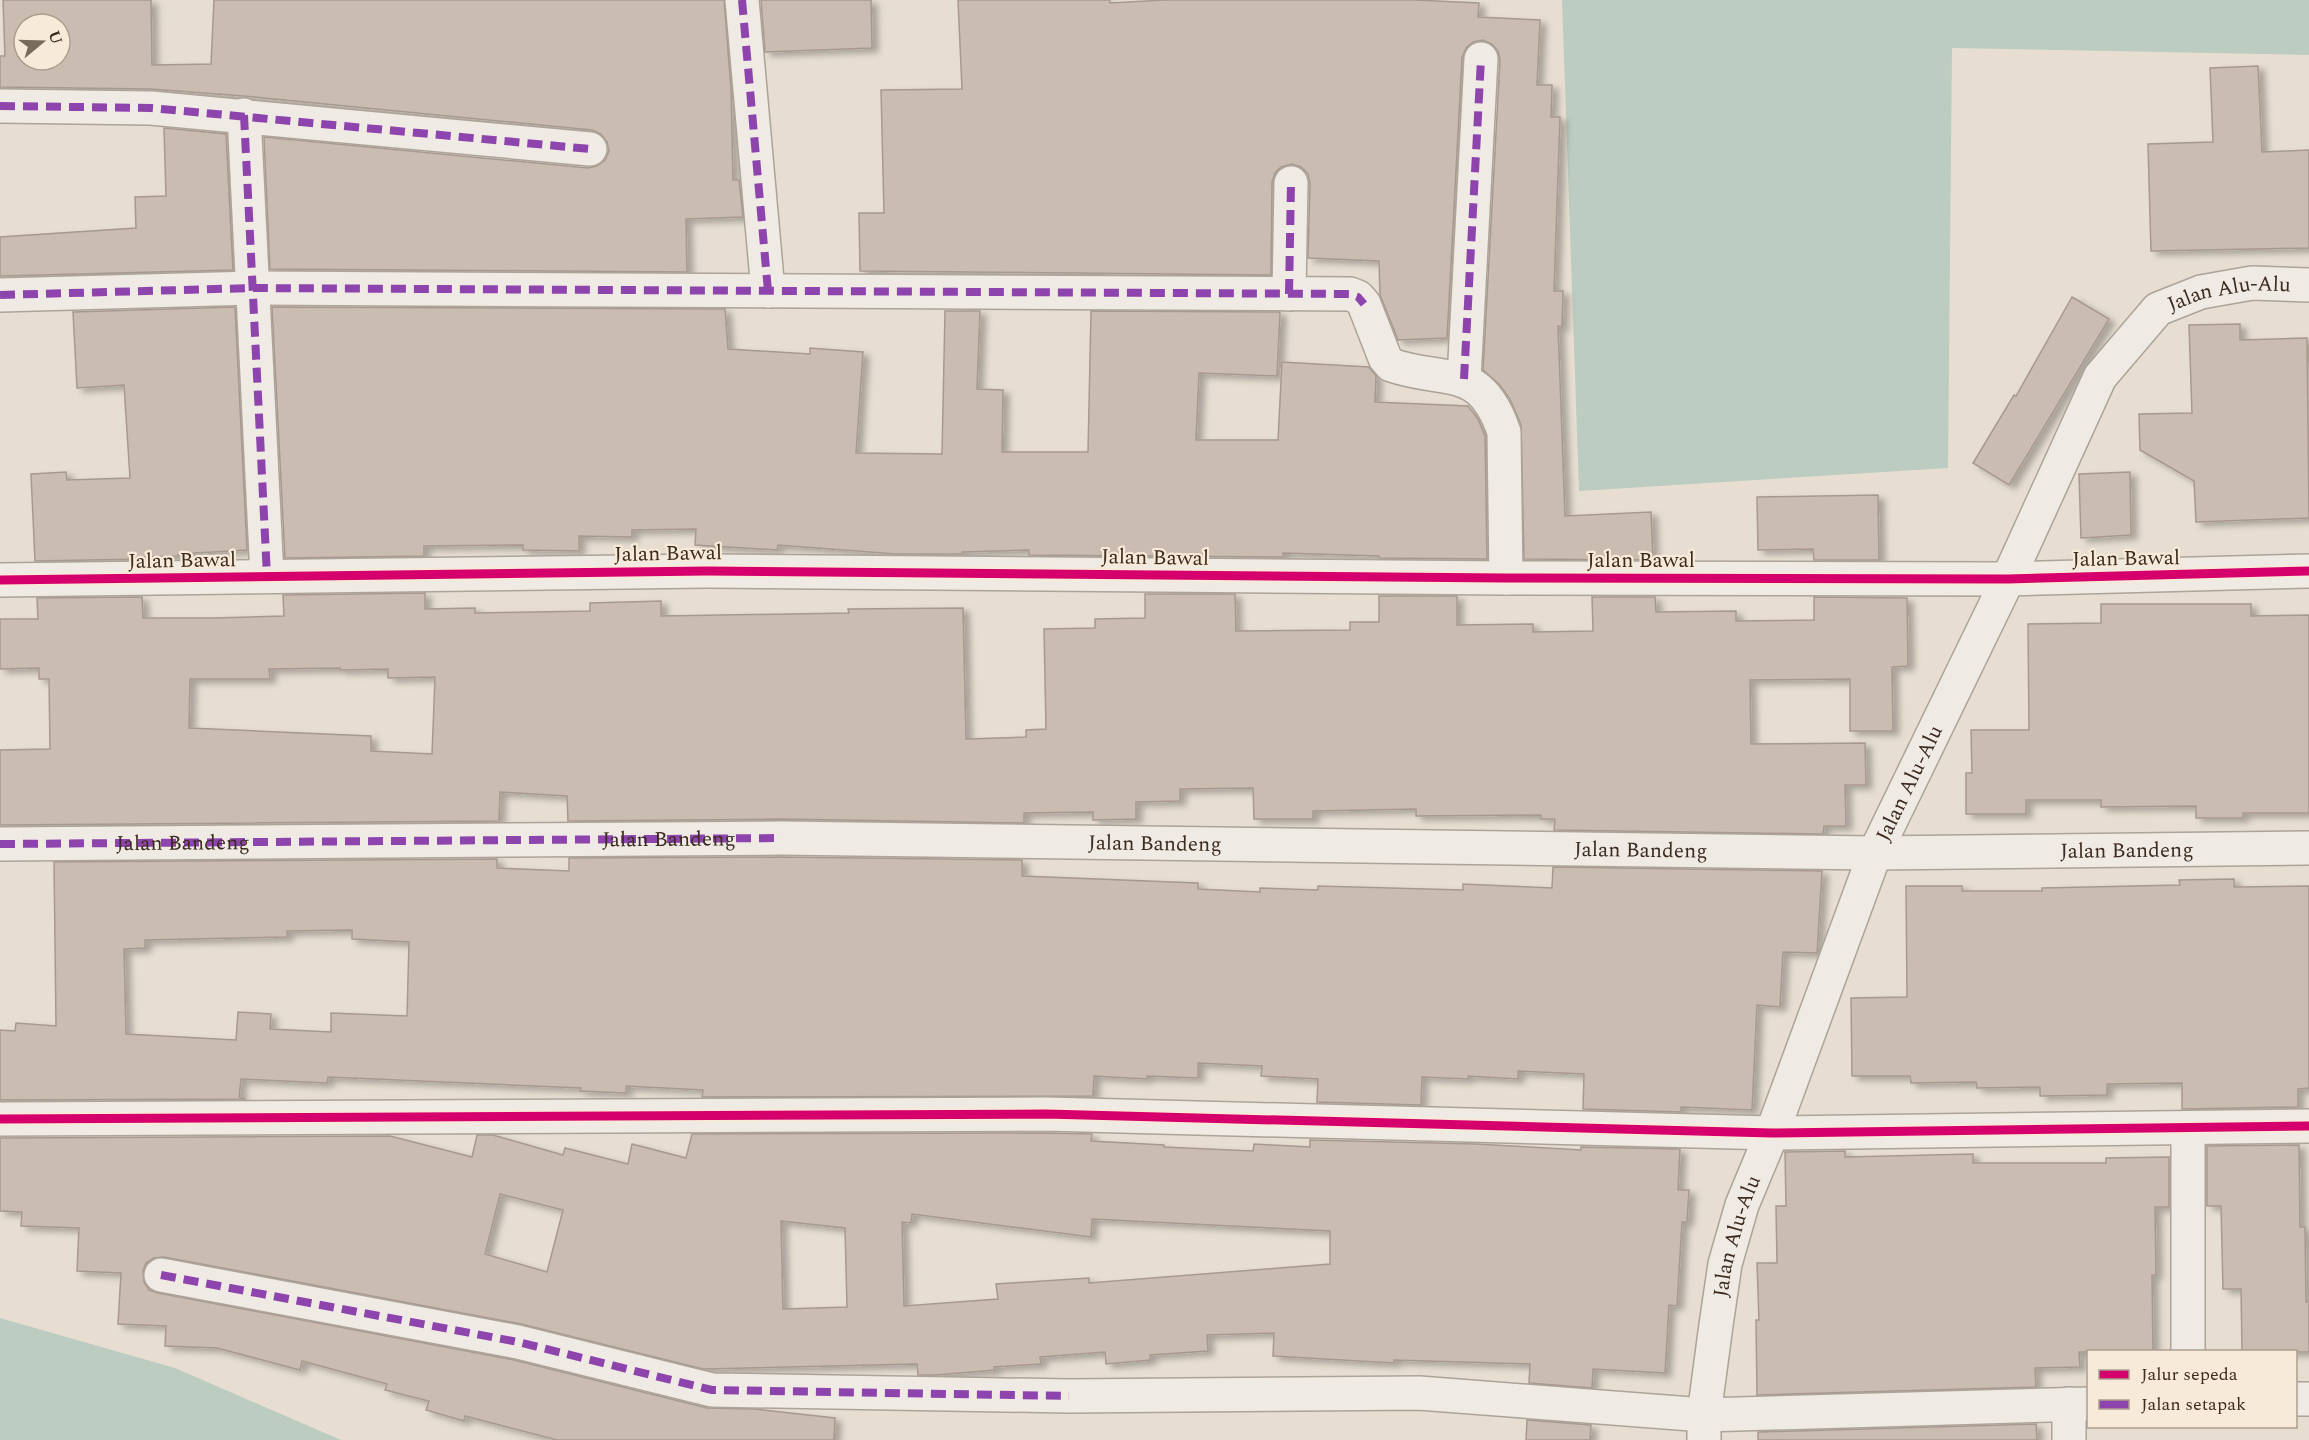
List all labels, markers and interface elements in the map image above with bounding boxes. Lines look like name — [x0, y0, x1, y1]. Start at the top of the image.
north arrow — [12, 12, 72, 72]
text: U — [42, 27, 69, 48]
street label: Jalan Alu-Alu — [2163, 268, 2292, 321]
street label: Jalan Bawal — [614, 537, 722, 571]
street label: Jalan Bawal — [1101, 541, 1209, 575]
street label: Jalan Bawal — [2072, 542, 2180, 576]
street label: Jalan Bawal — [128, 544, 236, 578]
street label: Jalan Bawal — [1587, 545, 1695, 577]
street label: Jalan Alu-Alu — [1868, 720, 1952, 847]
street label: Jalan Bandeng — [602, 823, 736, 856]
street label: Jalan Bandeng — [116, 827, 250, 860]
street label: Jalan Bandeng — [1088, 827, 1222, 861]
street label: Jalan Bandeng — [1574, 834, 1708, 868]
street label: Jalan Bandeng — [2060, 834, 2194, 868]
street label: Jalan Alu-Alu — [1705, 1170, 1770, 1300]
legend — [2087, 1350, 2297, 1428]
text: Jalur sepeda — [2141, 1361, 2238, 1388]
text: Jalan setapak — [2141, 1391, 2246, 1418]

